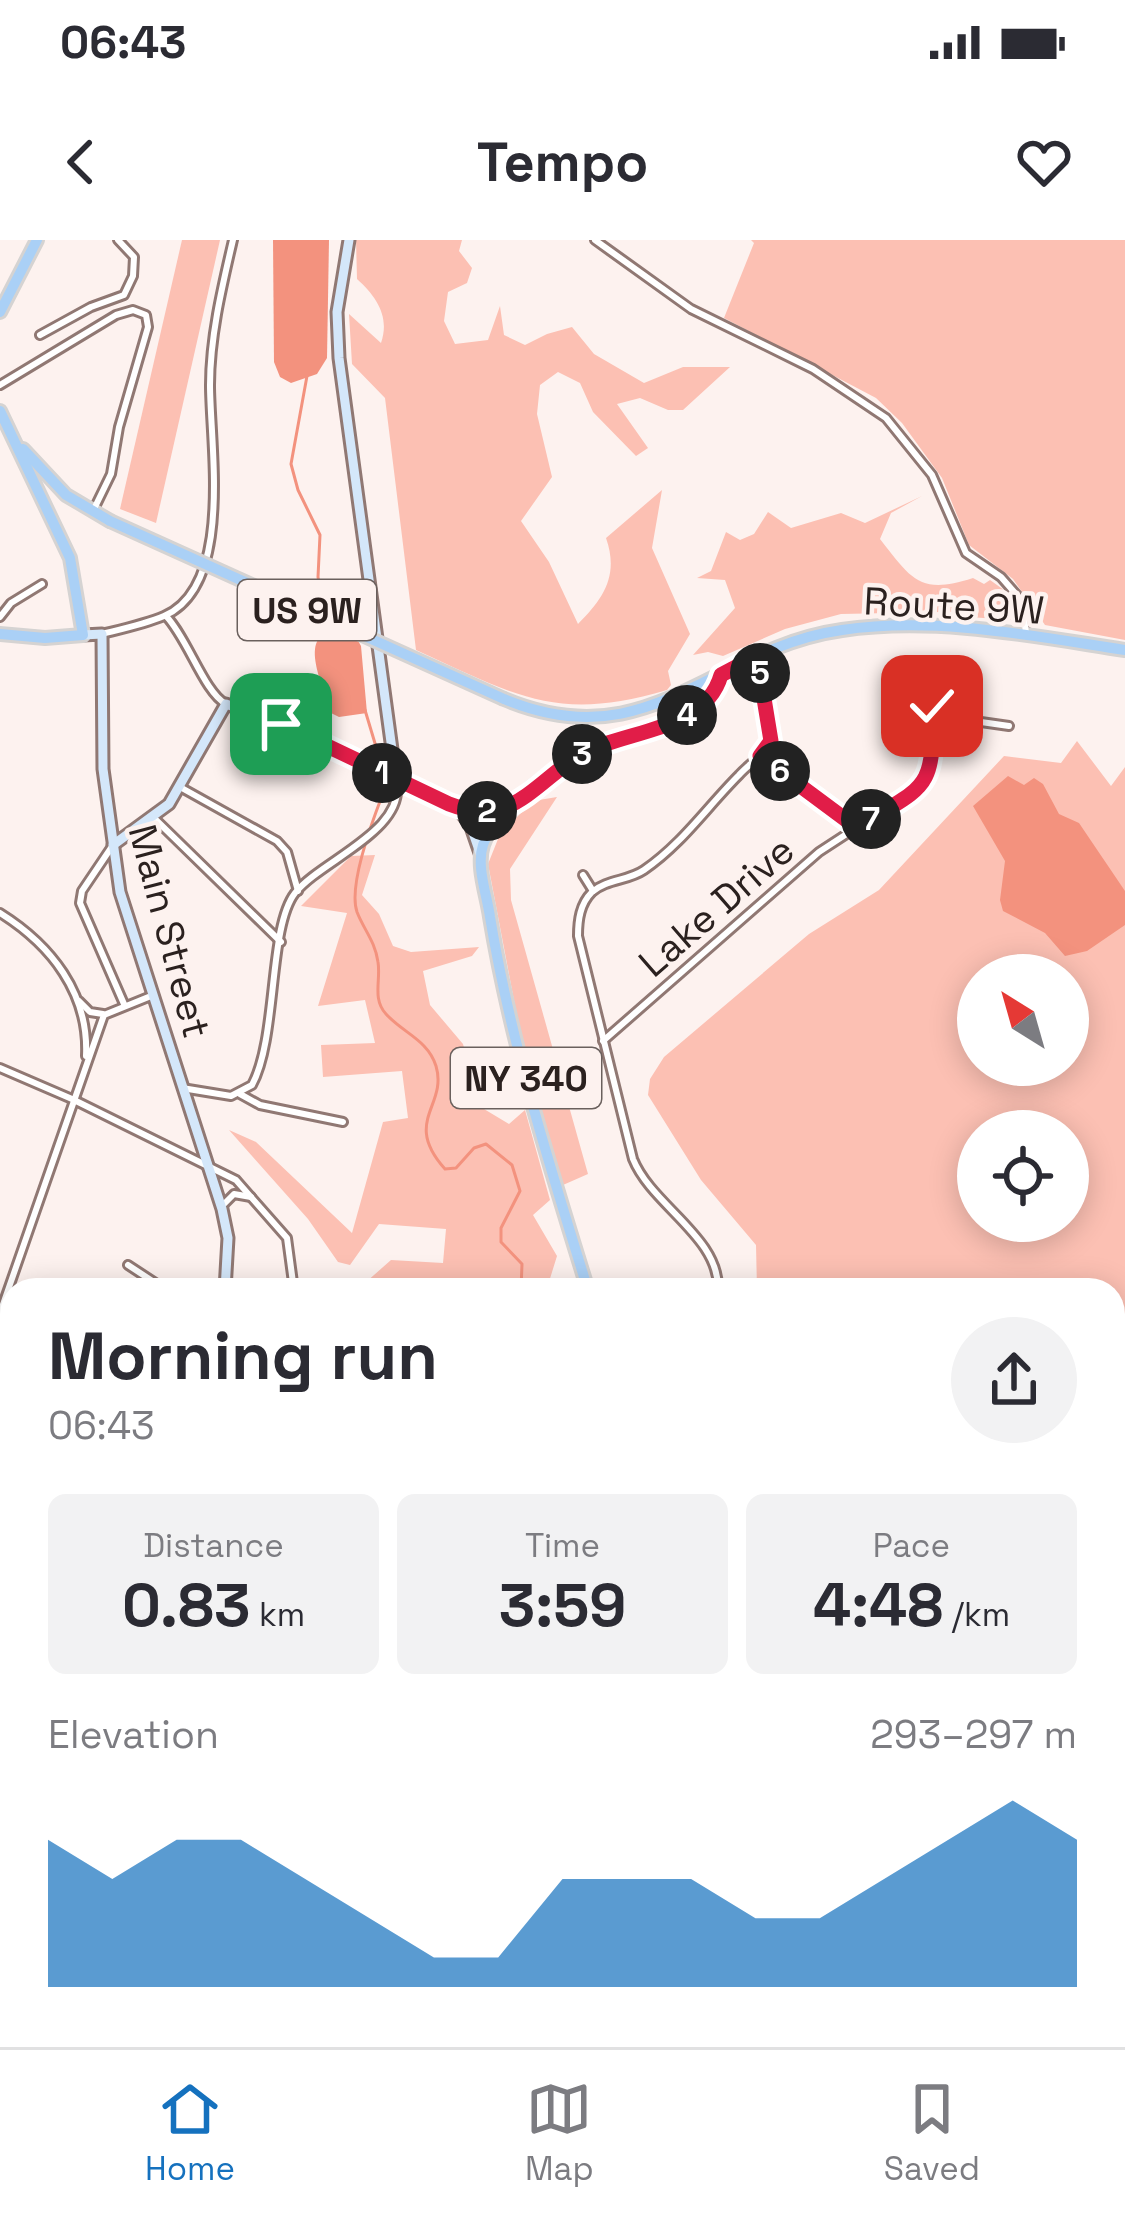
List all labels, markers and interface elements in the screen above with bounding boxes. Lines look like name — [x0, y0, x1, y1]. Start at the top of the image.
text: 06:43 — [60, 14, 186, 71]
text: Tempo — [477, 128, 648, 197]
icon: back — [48, 129, 114, 195]
icon: heart — [1011, 129, 1077, 195]
street label: Route 9W — [862, 576, 1046, 635]
road number: US 9W — [238, 580, 376, 640]
pin: 5 — [730, 643, 790, 703]
text: 5 — [750, 652, 770, 694]
pin — [881, 655, 983, 757]
pin — [230, 673, 332, 775]
icon: check — [899, 673, 965, 739]
pin: 4 — [657, 685, 717, 745]
icon: arrive — [248, 691, 314, 757]
text: 4 — [677, 694, 698, 736]
pin: 3 — [552, 724, 612, 784]
text: 3 — [572, 733, 592, 775]
pin: 6 — [750, 741, 810, 801]
pin: 1 — [352, 743, 412, 803]
text: 6 — [770, 750, 790, 792]
text: 1 — [375, 752, 389, 794]
pin: 2 — [457, 781, 517, 841]
pin: 7 — [841, 789, 901, 849]
text: 2 — [477, 790, 497, 832]
text: 7 — [862, 798, 880, 840]
street label: Main Street — [118, 819, 222, 1043]
street label: Lake Drive — [628, 825, 804, 987]
north arrow — [957, 954, 1089, 1086]
map controls — [957, 954, 1089, 1242]
road number: NY 340 — [451, 1048, 601, 1108]
button: locate — [957, 1110, 1089, 1242]
text: Morning run — [48, 1314, 438, 1398]
button: share — [951, 1317, 1077, 1443]
text: 06:43 — [48, 1401, 155, 1450]
text: Distance — [143, 1525, 284, 1567]
text: Time — [525, 1525, 600, 1567]
text: Pace — [873, 1525, 950, 1567]
text: 0.83 — [122, 1567, 250, 1644]
text: 3:59 — [499, 1567, 626, 1644]
text: 4:48 — [813, 1567, 943, 1644]
text: km — [250, 1594, 305, 1636]
text: /km — [943, 1594, 1010, 1636]
text: Elevation — [48, 1710, 219, 1759]
text: 293–297 m — [870, 1710, 1077, 1759]
tab: Home — [145, 2076, 235, 2190]
tab: Map — [525, 2076, 594, 2190]
tab: Saved — [884, 2076, 980, 2190]

